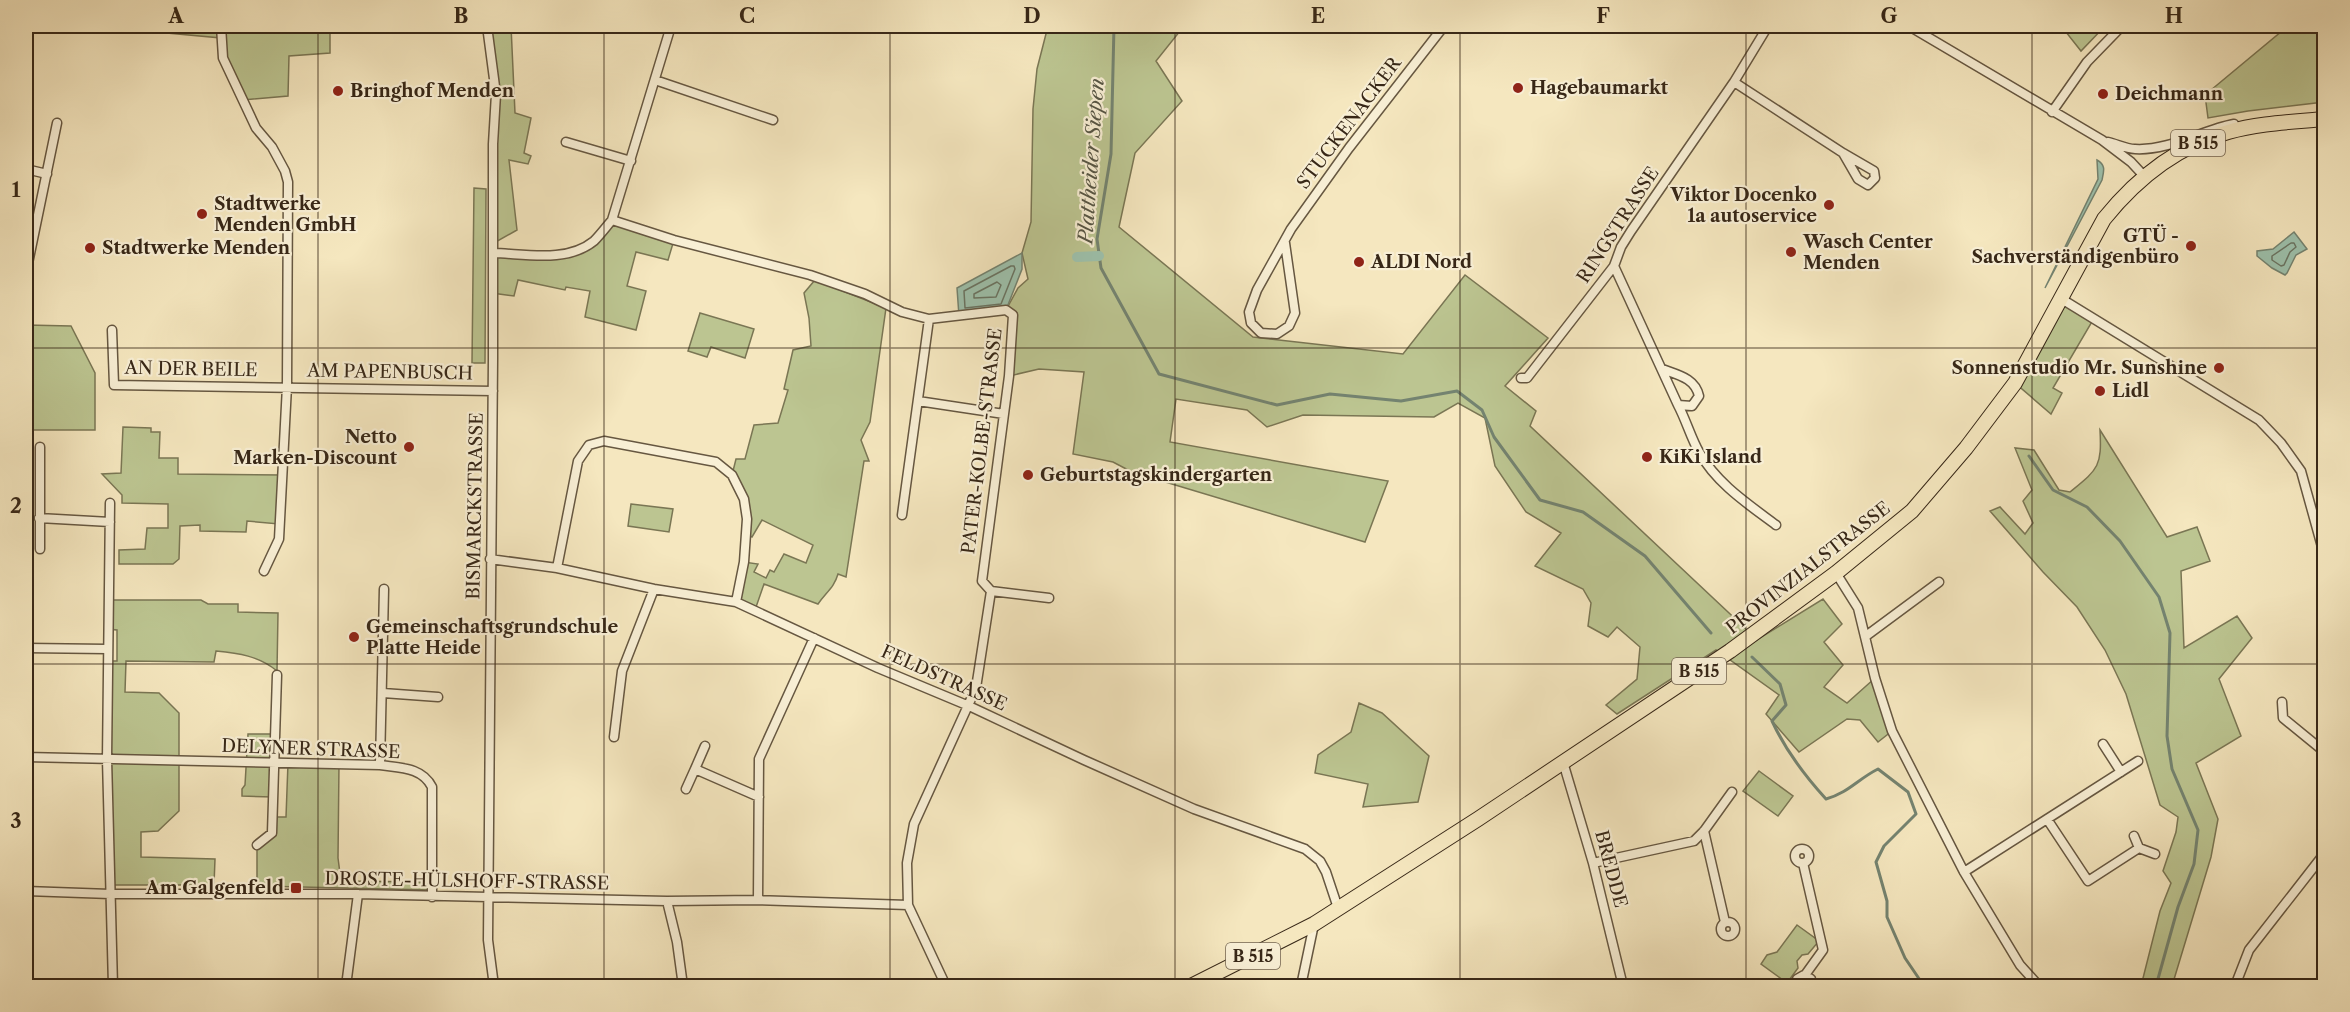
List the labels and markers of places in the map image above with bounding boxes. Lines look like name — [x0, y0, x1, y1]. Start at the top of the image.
place label: Hagebaumarkt — [1530, 77, 1669, 99]
place label: Bringhof Menden — [350, 80, 515, 102]
marker: Hagebaumarkt — [1511, 81, 1525, 95]
place label: Deichmann — [2115, 83, 2224, 105]
marker: Bringhof Menden — [331, 84, 345, 98]
marker: Deichmann — [2096, 87, 2110, 101]
place label: Viktor Docenko 1a autoservice — [1669, 184, 1817, 227]
place label: Stadtwerke Menden GmbH — [214, 193, 356, 236]
marker: Viktor Docenko 1a autoservice — [1822, 198, 1836, 212]
marker: Stadtwerke Menden GmbH — [195, 207, 209, 221]
place label: GTÜ - Sachverständigenbüro — [1971, 224, 2179, 268]
place label: Wasch Center Menden — [1802, 231, 1933, 274]
place label: Stadtwerke Menden — [102, 237, 291, 259]
marker: GTÜ - Sachverständigenbüro — [2184, 239, 2198, 253]
marker: Stadtwerke Menden — [83, 241, 97, 255]
marker: Wasch Center Menden — [1784, 245, 1798, 259]
place label: ALDI Nord — [1370, 251, 1472, 273]
marker: ALDI Nord — [1352, 255, 1366, 269]
place label: Sonnenstudio Mr. Sunshine — [1951, 357, 2207, 379]
marker: Sonnenstudio Mr. Sunshine — [2212, 361, 2226, 375]
place label: Lidl — [2112, 380, 2149, 402]
marker: Lidl — [2093, 384, 2107, 398]
place label: Netto Marken-Discount — [233, 426, 398, 469]
marker: Netto Marken-Discount — [402, 440, 416, 454]
place label: KiKi Island — [1659, 446, 1762, 468]
marker: KiKi Island — [1640, 450, 1654, 464]
place label: Geburtstagskindergarten — [1040, 464, 1273, 486]
marker: Geburtstagskindergarten — [1021, 468, 1035, 482]
place label: Gemeinschaftsgrundschule Platte Heide — [366, 616, 618, 659]
marker: Gemeinschaftsgrundschule Platte Heide — [347, 630, 361, 644]
place label: Am Galgenfeld — [145, 877, 284, 899]
marker: Am Galgenfeld — [289, 881, 303, 895]

